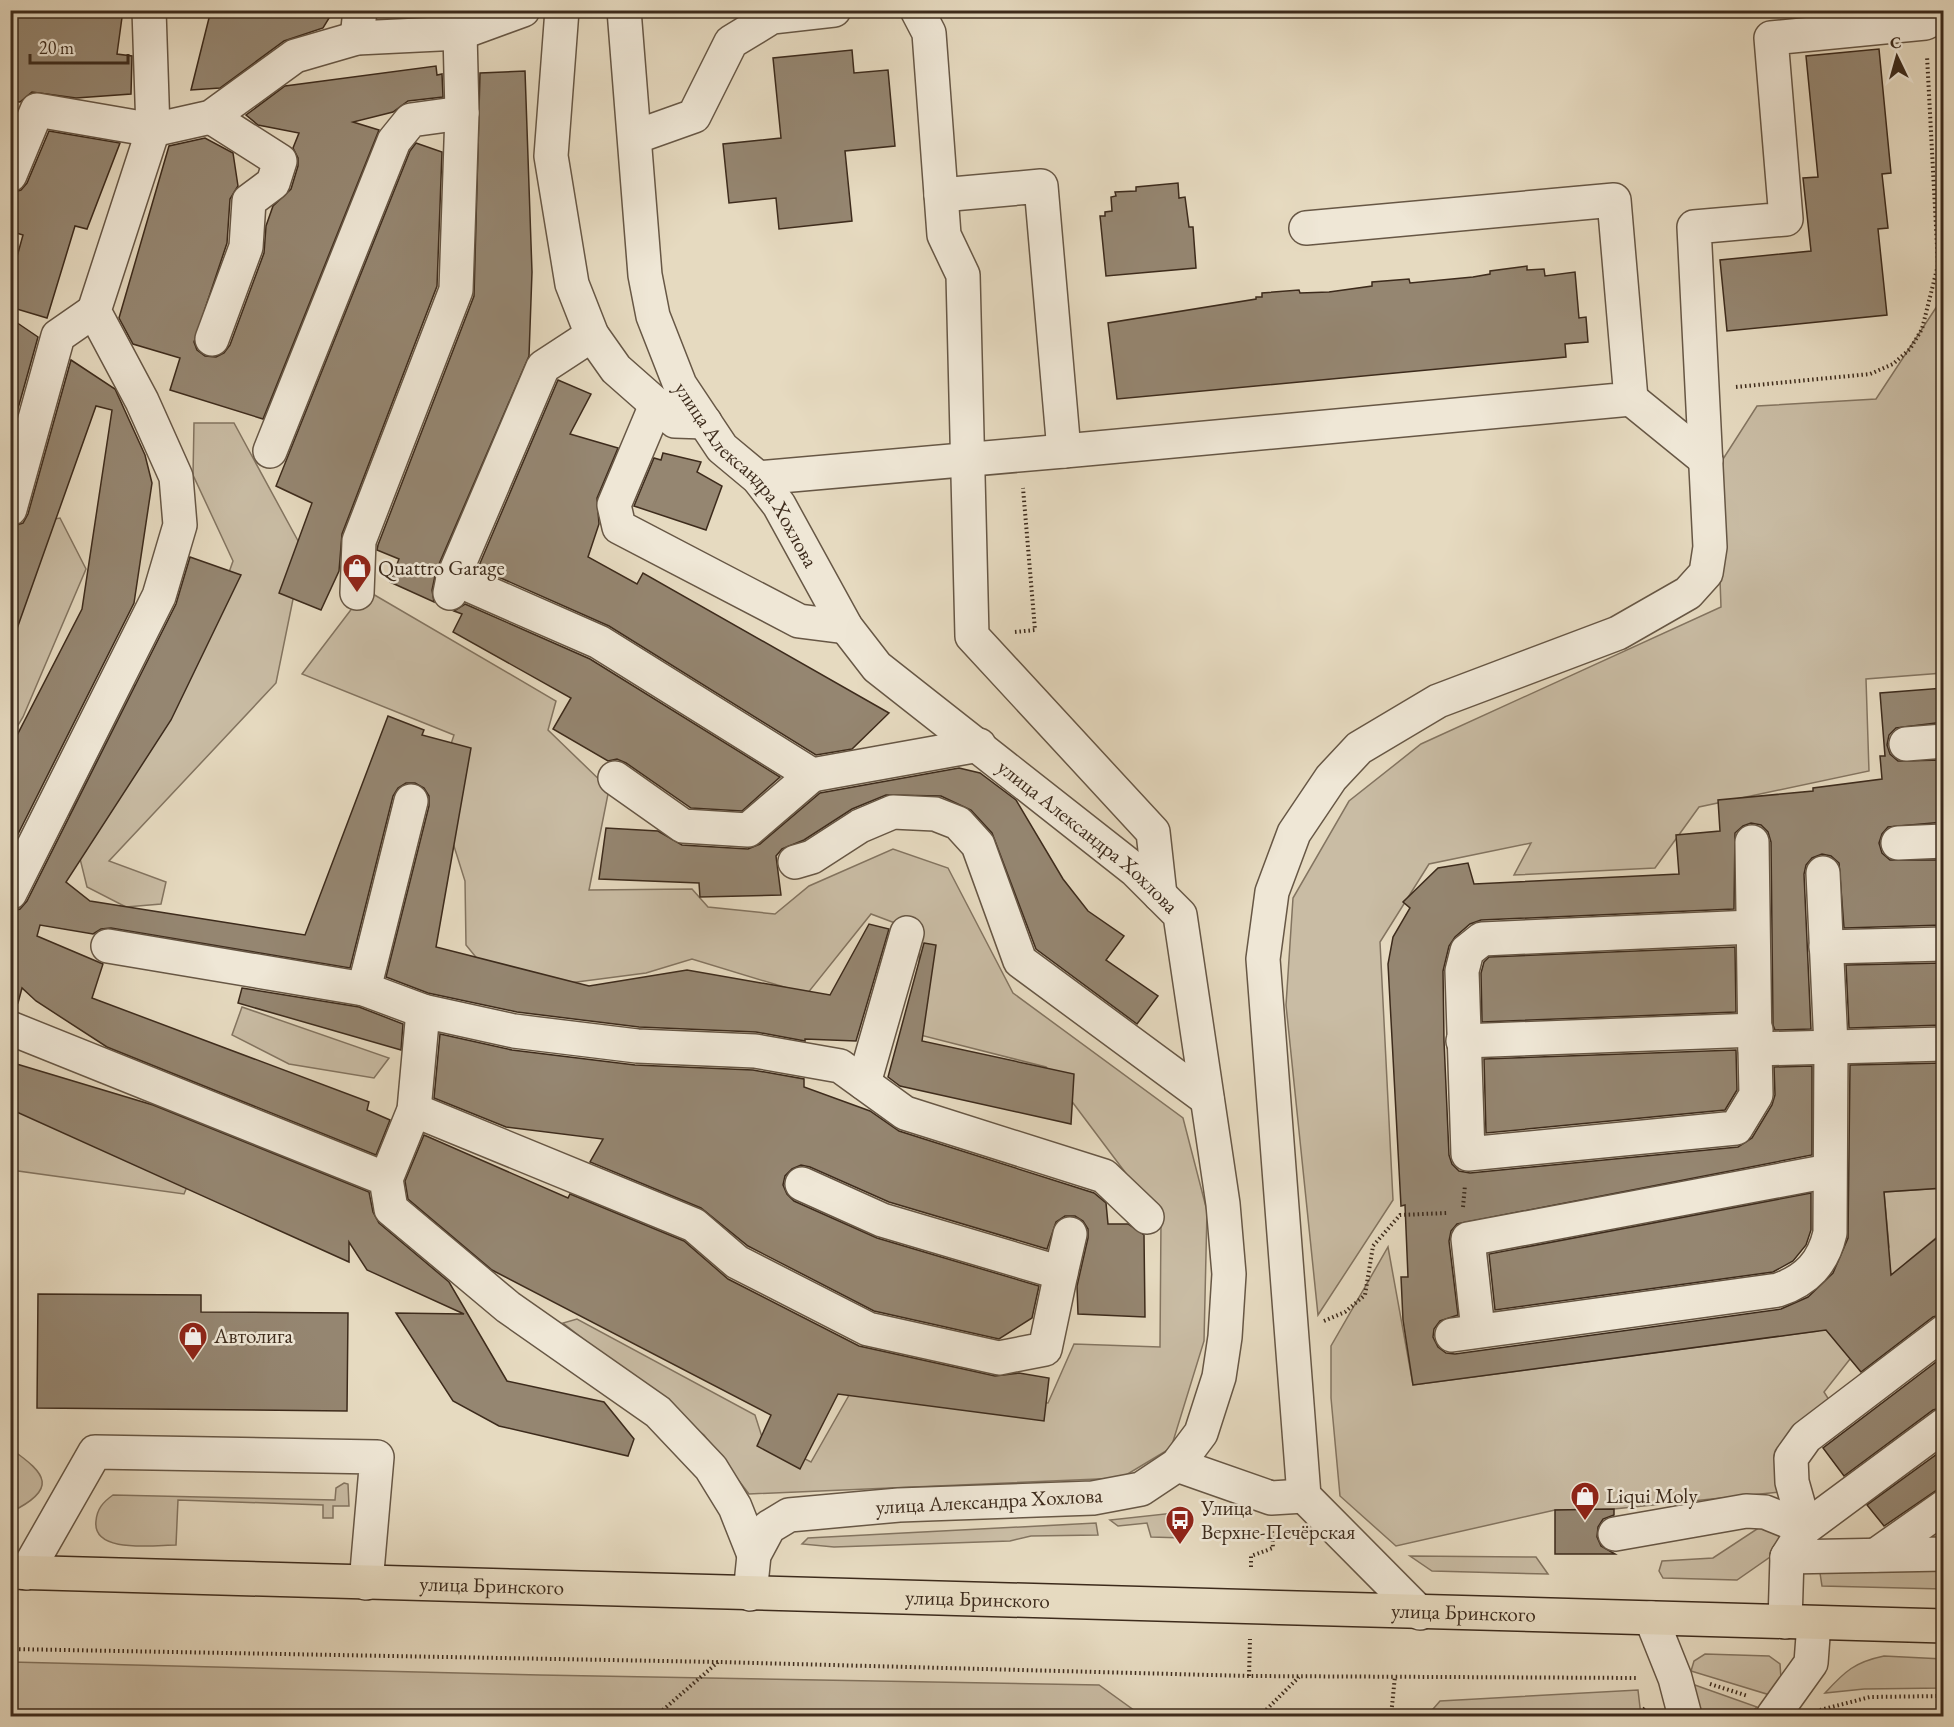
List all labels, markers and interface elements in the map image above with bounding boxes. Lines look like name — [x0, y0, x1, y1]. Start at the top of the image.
scale bar — [30, 27, 128, 65]
north arrow — [1867, 27, 1927, 87]
text: С — [1889, 32, 1902, 54]
text: 20 m — [39, 36, 74, 59]
street label: улица Александра Хохлова — [668, 376, 825, 572]
shop icon: Quattro Garage — [341, 552, 373, 594]
place label: Quattro Garage — [378, 554, 505, 582]
street label: улица Александра Хохлова — [992, 753, 1185, 919]
shop icon: Автолига — [177, 1320, 209, 1362]
place label: Автолига — [213, 1322, 294, 1349]
shop icon: Liqui Moly — [1569, 1480, 1601, 1522]
street label: улица Александра Хохлова — [875, 1481, 1104, 1520]
place label: Liqui Moly — [1606, 1482, 1698, 1509]
place label: Улица Верхне-Печёрская — [1200, 1494, 1355, 1545]
bus stop icon: Улица Верхне-Печёрская — [1164, 1504, 1196, 1546]
street label: улица Бринского — [419, 1569, 565, 1600]
street label: улица Бринского — [905, 1583, 1050, 1614]
street label: улица Бринского — [1391, 1597, 1536, 1628]

